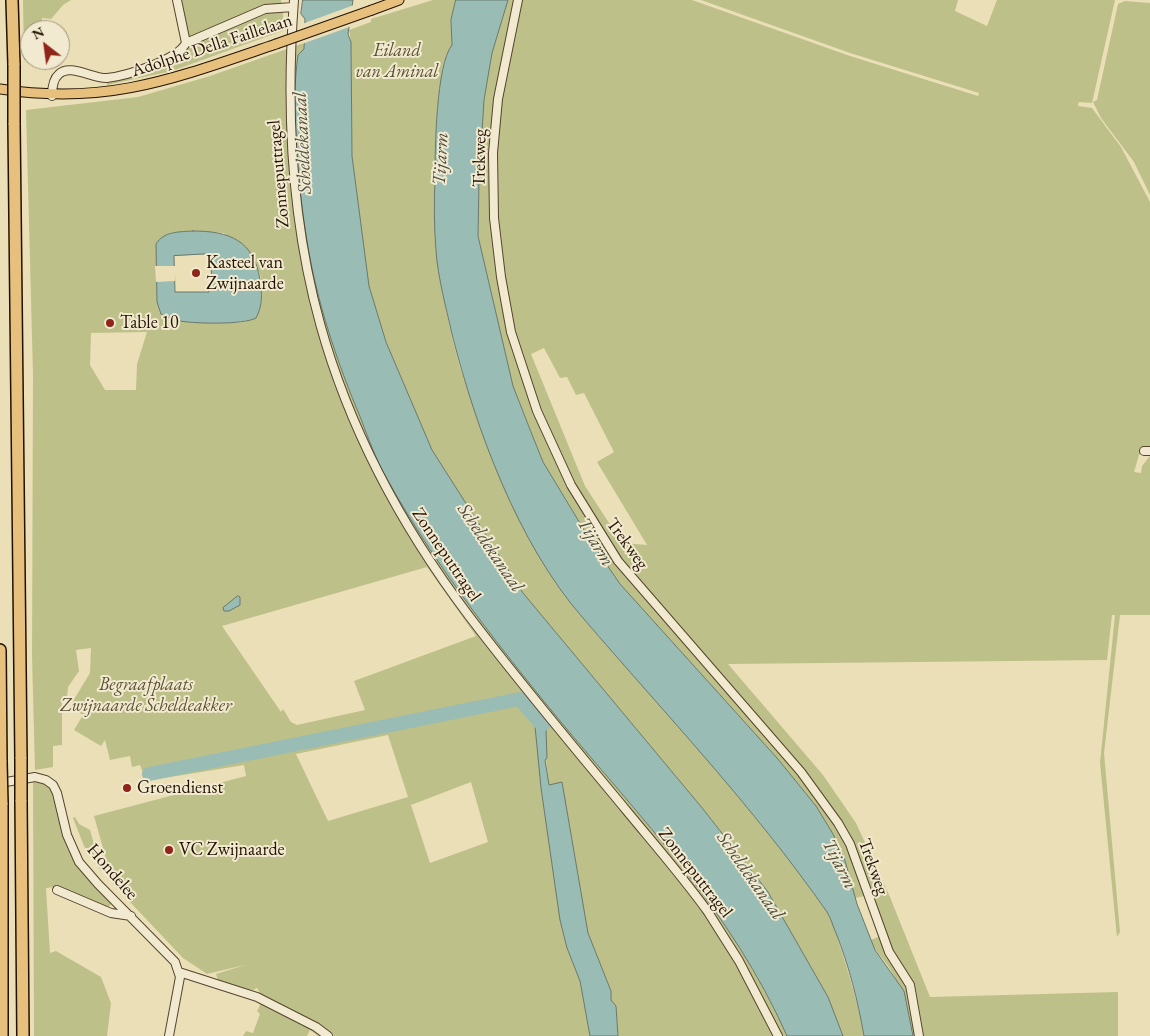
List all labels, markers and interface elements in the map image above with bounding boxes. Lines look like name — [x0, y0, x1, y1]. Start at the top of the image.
street label: Adolphe Della Faillelaan — [129, 10, 295, 82]
north arrow — [20, 20, 70, 70]
text: N — [29, 22, 47, 44]
park label: Eiland van Aminal — [356, 40, 438, 82]
water label: Scheldekanaal — [289, 91, 317, 195]
street label: Zonneputtragel — [264, 119, 294, 229]
street label: Trekweg — [469, 129, 491, 187]
water label: Tijarm — [428, 132, 454, 186]
place label: Kasteel van Zwijnaarde — [206, 252, 284, 294]
marker: Kasteel van Zwijnaarde — [190, 267, 202, 279]
place label: Table 10 — [120, 312, 179, 334]
marker: Table 10 — [104, 317, 116, 329]
water label: Scheldekanaal — [452, 499, 528, 597]
street label: Zonneputtragel — [407, 504, 485, 606]
water label: Tijarm — [572, 513, 618, 571]
street label: Trekweg — [601, 514, 653, 574]
park label: Begraafplaats Zwijnaarde Scheldeakker — [60, 674, 232, 716]
place label: Groendienst — [137, 777, 223, 799]
marker: Groendienst — [121, 782, 133, 794]
street label: Zonneputtragel — [653, 824, 737, 922]
water label: Scheldekanaal — [711, 828, 789, 924]
water label: Tijarm — [817, 835, 861, 893]
street label: Trekweg — [853, 836, 893, 898]
place label: VC Zwijnaarde — [179, 839, 285, 861]
street label: Hondelee — [82, 840, 142, 904]
marker: VC Zwijnaarde — [163, 844, 175, 856]

